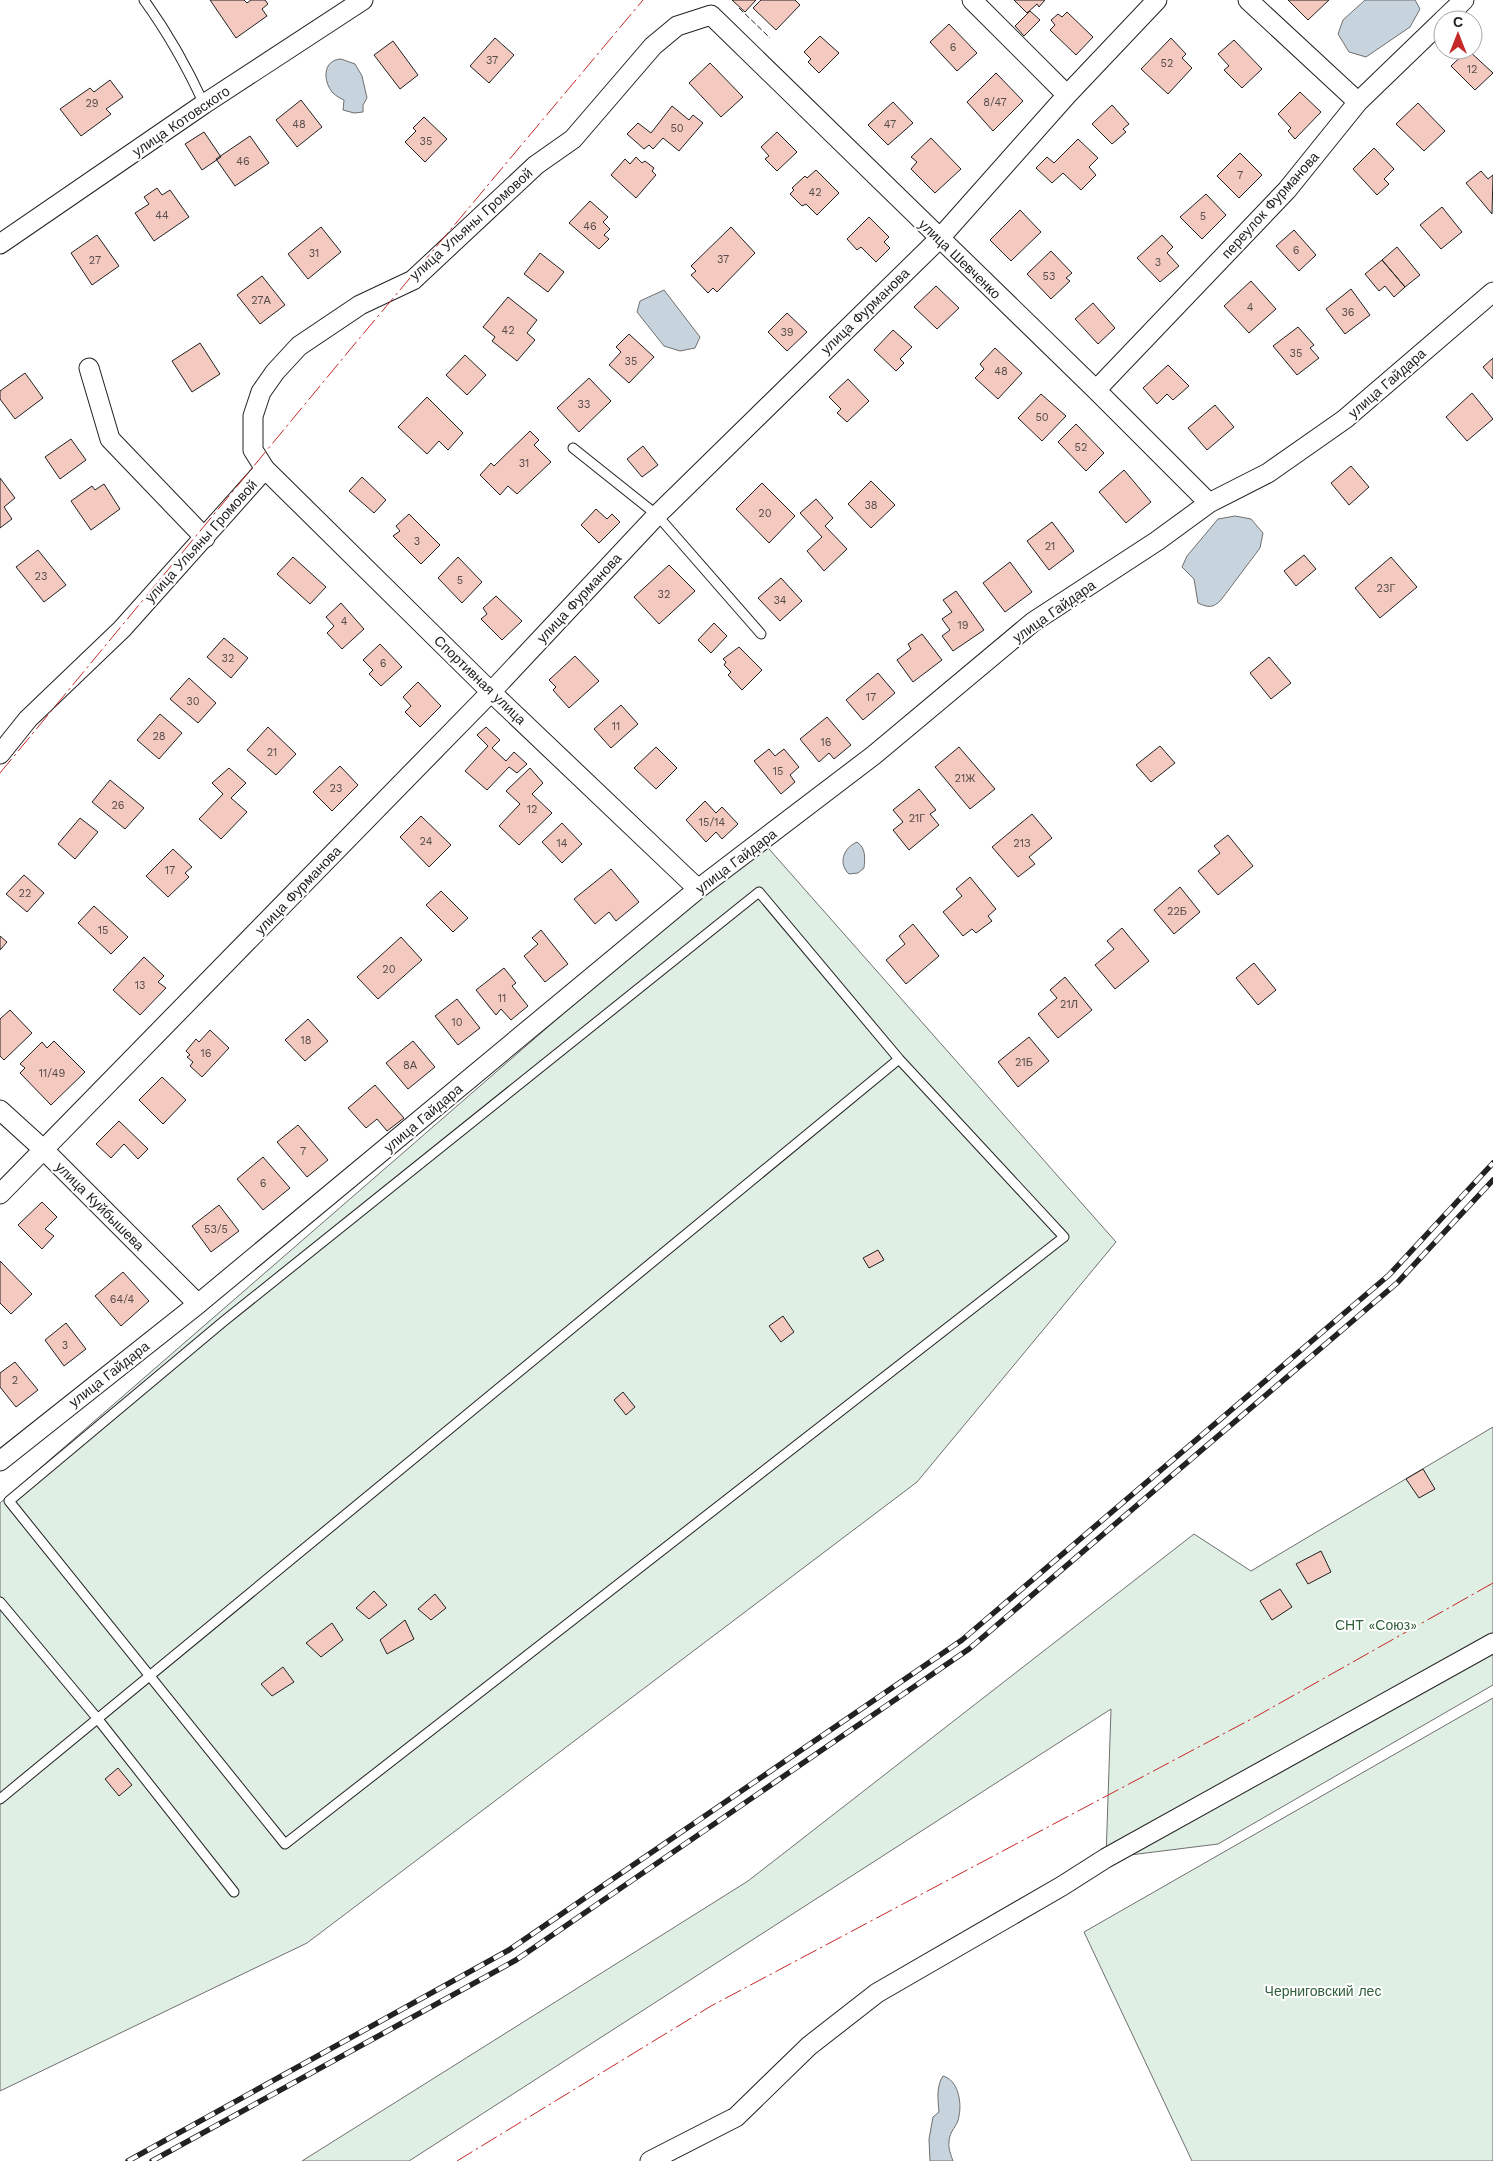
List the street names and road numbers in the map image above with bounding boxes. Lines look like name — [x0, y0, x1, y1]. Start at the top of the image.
street label: улица Котовского — [129, 82, 233, 159]
street label: переулок Фурманова — [1218, 148, 1322, 262]
street label: улица Ульяны Громовой — [406, 165, 536, 283]
street label: улица Шевченко — [916, 216, 1004, 302]
street label: улица Фурманова — [818, 265, 913, 357]
street label: улица Гайдара — [1345, 345, 1429, 421]
street label: улица Ульяны Громовой — [142, 476, 260, 606]
street label: улица Фурманова — [533, 550, 625, 646]
street label: улица Гайдара — [1010, 576, 1099, 645]
street label: Спортивная улица — [431, 632, 529, 728]
street label: улица Гайдара — [692, 825, 780, 897]
street label: улица Фурманова — [252, 842, 344, 937]
street label: улица Гайдара — [381, 1081, 466, 1155]
street label: улица Куйбышева — [52, 1158, 148, 1254]
street label: улица Гайдара — [66, 1338, 152, 1410]

